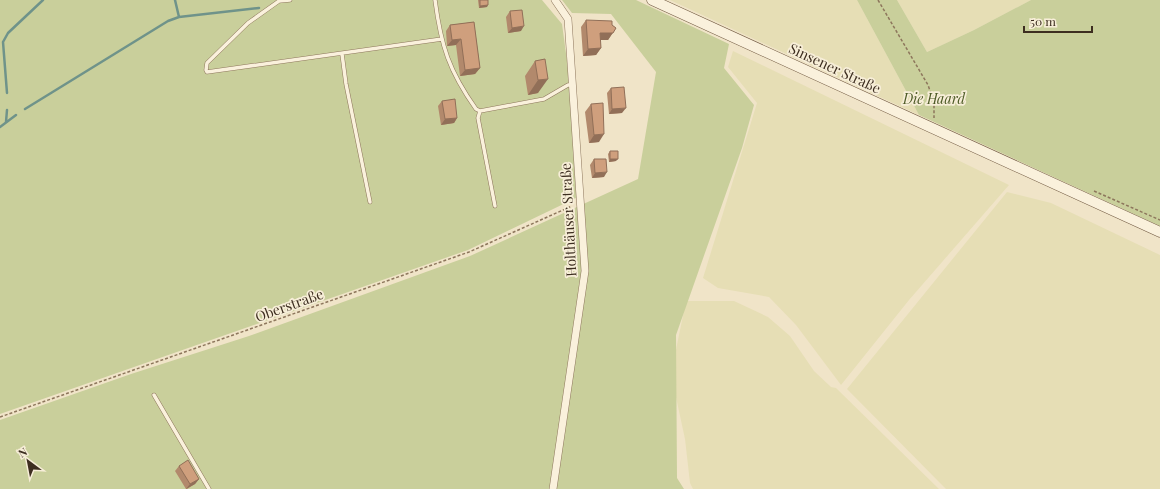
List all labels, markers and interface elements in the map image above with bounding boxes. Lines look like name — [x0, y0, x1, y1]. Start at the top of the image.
scale bar — [1024, 8, 1092, 34]
text: 50 m — [1030, 13, 1056, 29]
street label: Sinsener Straße — [786, 38, 884, 98]
park label: Die Haard — [902, 89, 965, 108]
street label: Holthäuser Straße — [556, 163, 580, 277]
street label: Oberstraße — [252, 284, 326, 326]
north arrow — [8, 441, 48, 481]
text: N — [15, 444, 30, 461]

